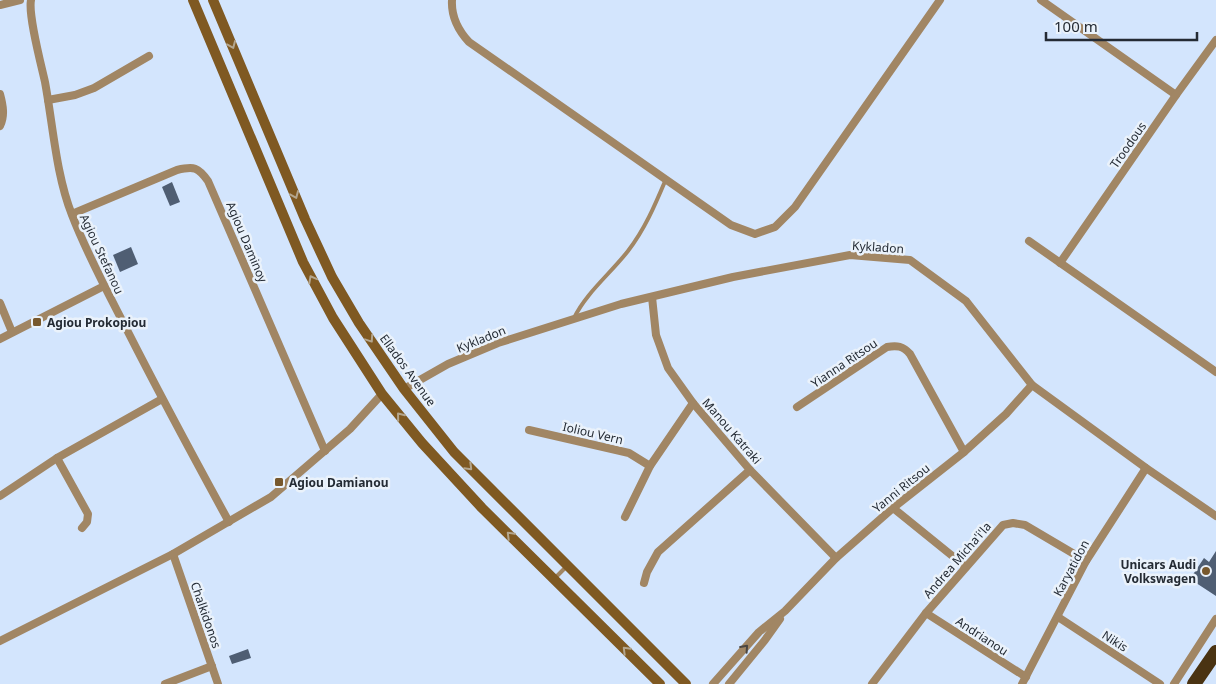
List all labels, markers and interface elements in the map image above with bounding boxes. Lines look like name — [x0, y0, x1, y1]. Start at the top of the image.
scale bar — [1046, 10, 1197, 42]
text: 100 m — [1054, 16, 1098, 36]
one-way arrow — [226, 40, 237, 49]
street label: Troodous — [1106, 118, 1150, 172]
one-way arrow — [289, 190, 299, 199]
street label: Agiou Daminoy — [222, 199, 272, 286]
street label: Agiou Stefanou — [76, 211, 128, 297]
street label: Kykladon — [852, 237, 904, 257]
one-way arrow — [309, 276, 319, 285]
place label: Agiou Prokopiou — [47, 314, 146, 331]
marker: Agiou Prokopiou — [31, 316, 43, 328]
street label: Kykladon — [454, 321, 508, 357]
street label: Ellados Avenue — [376, 331, 440, 410]
one-way arrow — [364, 333, 373, 342]
street label: Yianna Ritsou — [807, 335, 881, 391]
street label: Manou Katraki — [699, 394, 765, 468]
one-way arrow — [397, 413, 405, 422]
street label: Ioliou Vern — [561, 418, 625, 448]
street label: Yanni Ritsou — [869, 460, 933, 516]
one-way arrow — [463, 461, 472, 470]
place label: Agiou Damianou — [289, 474, 388, 491]
marker: Agiou Damianou — [273, 476, 285, 488]
street label: Andrea Micha'i'la — [919, 518, 995, 602]
one-way arrow — [507, 532, 516, 541]
street label: Karyatidon — [1049, 537, 1093, 599]
place label: Unicars Audi Volkswagen — [1120, 556, 1196, 587]
marker: Unicars Audi Volkswagen — [1200, 565, 1212, 577]
street label: Chalkidonos — [187, 579, 225, 651]
street label: Andrianou — [952, 613, 1012, 659]
street label: Nikis — [1099, 626, 1131, 656]
one-way arrow — [740, 644, 749, 653]
one-way arrow — [622, 647, 631, 656]

